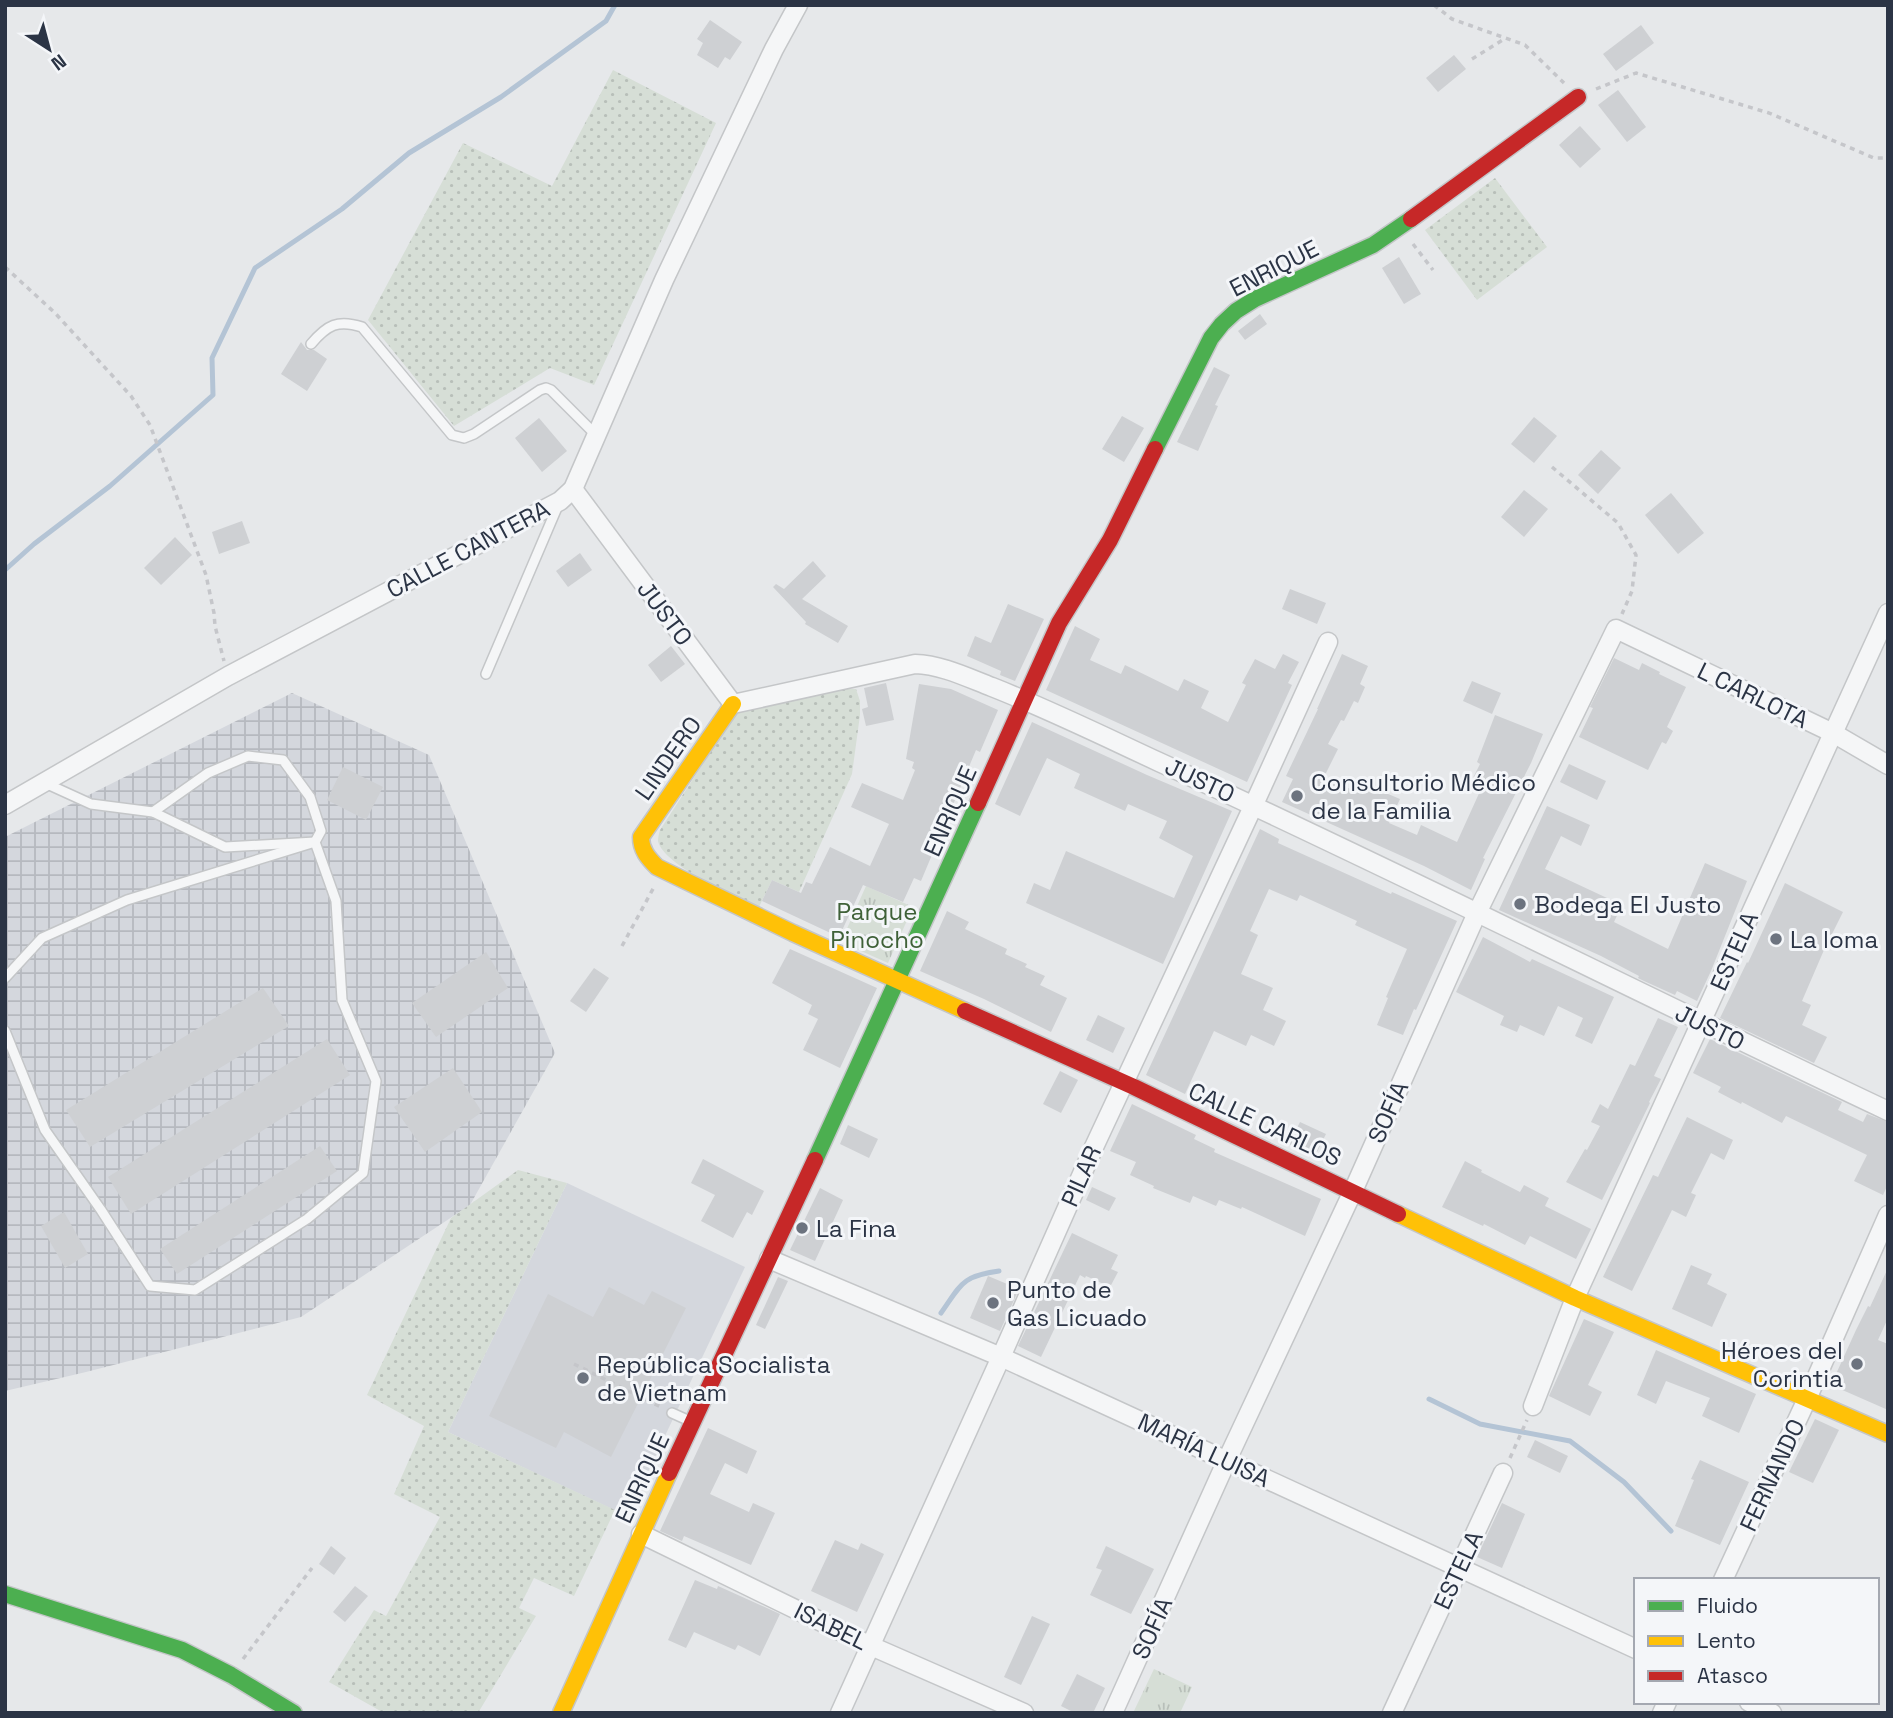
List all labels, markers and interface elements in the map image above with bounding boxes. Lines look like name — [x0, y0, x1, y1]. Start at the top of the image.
north arrow — [14, 14, 84, 84]
text: N — [46, 48, 71, 76]
street label: ENRIQUE — [1224, 232, 1324, 304]
street label: CALLE CANTERA — [381, 493, 555, 605]
street label: JUSTO — [630, 574, 700, 652]
street label: L CARLOTA — [1692, 655, 1814, 735]
street label: LINDERO — [628, 710, 708, 806]
street label: JUSTO — [1160, 750, 1240, 810]
street label: ENRIQUE — [916, 761, 984, 861]
place label: Consultorio Médico de la Familia — [1311, 767, 1536, 826]
marker: Consultorio Médico de la Familia — [1289, 788, 1305, 804]
place label: Bodega El Justo — [1534, 889, 1721, 920]
park label: Parque Pinocho — [830, 896, 924, 955]
marker: Bodega El Justo — [1512, 896, 1528, 912]
street label: ESTELA — [1703, 907, 1765, 995]
place label: La loma — [1790, 924, 1878, 955]
marker: La loma — [1768, 931, 1784, 947]
street label: JUSTO — [1670, 997, 1750, 1057]
street label: CALLE CARLOS — [1184, 1075, 1346, 1173]
street label: SOFÍA — [1361, 1076, 1415, 1148]
street label: PILAR — [1054, 1141, 1108, 1211]
place label: La Fina — [816, 1213, 897, 1244]
marker: La Fina — [794, 1220, 810, 1236]
place label: Punto de Gas Licuado — [1007, 1274, 1147, 1333]
marker: Punto de Gas Licuado — [985, 1295, 1001, 1311]
place label: Héroes del Corintia — [1721, 1335, 1843, 1394]
place label: República Socialista de Vietnam — [597, 1349, 831, 1408]
marker: Héroes del Corintia — [1849, 1356, 1865, 1372]
marker: República Socialista de Vietnam — [575, 1370, 591, 1386]
street label: MARÍA LUISA — [1133, 1406, 1275, 1494]
street label: FERNANDO — [1732, 1414, 1812, 1536]
street label: ENRIQUE — [608, 1428, 676, 1528]
street label: ESTELA — [1426, 1526, 1490, 1614]
legend — [1634, 1578, 1879, 1704]
street label: SOFÍA — [1125, 1592, 1179, 1664]
text: Fluido — [1697, 1592, 1758, 1619]
street label: ISABEL — [789, 1595, 873, 1657]
text: Lento — [1697, 1627, 1756, 1654]
text: Atasco — [1697, 1662, 1768, 1689]

